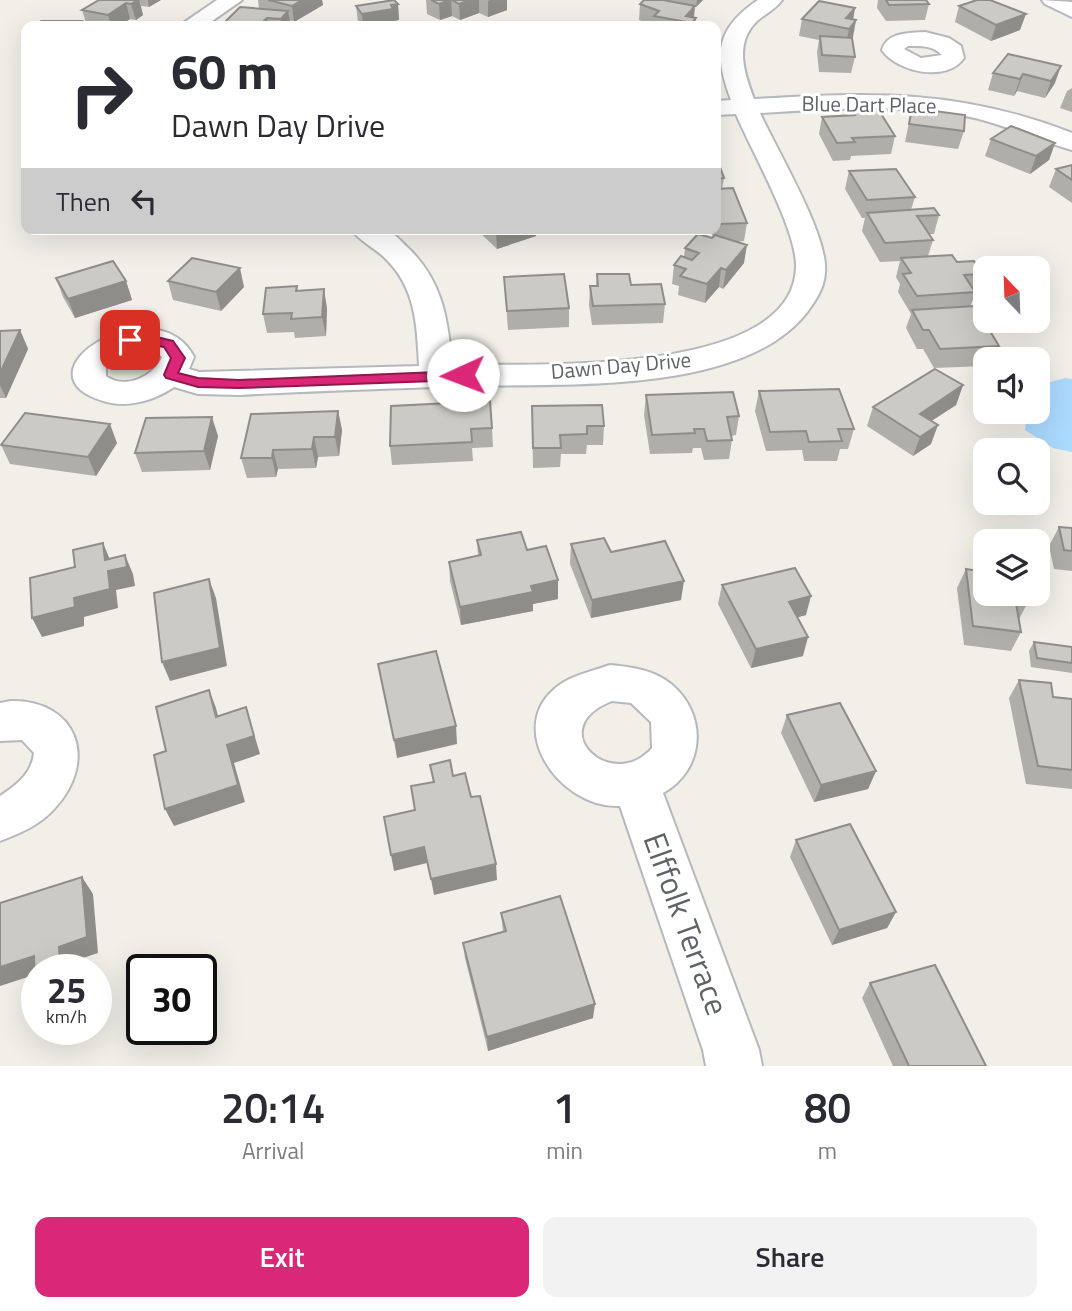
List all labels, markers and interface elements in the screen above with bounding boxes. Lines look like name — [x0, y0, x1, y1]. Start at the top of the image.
text: 60 m — [171, 33, 278, 108]
icon: right — [56, 49, 147, 140]
street label: Blue Dart Place — [801, 87, 937, 121]
text: Dawn Day Drive — [171, 101, 385, 149]
text: Then — [56, 182, 111, 221]
icon: left — [125, 182, 163, 220]
north arrow — [973, 256, 1050, 332]
map controls — [973, 256, 1050, 606]
pin — [100, 310, 160, 370]
icon: arrive — [111, 321, 149, 359]
position arrow — [426, 338, 500, 412]
street label: Dawn Day Drive — [549, 343, 692, 387]
button: sound — [973, 347, 1050, 424]
button: search — [973, 438, 1050, 515]
button: layers — [973, 529, 1050, 606]
street label: Elffolk Terrace — [632, 826, 742, 1022]
speed limit sign: 30 — [126, 954, 217, 1045]
text: 25 — [47, 963, 86, 1017]
text: km/h — [46, 1003, 87, 1030]
text: 20:14 — [221, 1075, 325, 1139]
text: 1 — [553, 1075, 576, 1139]
text: 80 — [804, 1075, 851, 1139]
text: Arrival — [242, 1133, 304, 1168]
text: min — [546, 1133, 583, 1168]
text: m — [818, 1133, 837, 1168]
button: Exit — [35, 1217, 529, 1297]
button: Share — [543, 1217, 1037, 1297]

